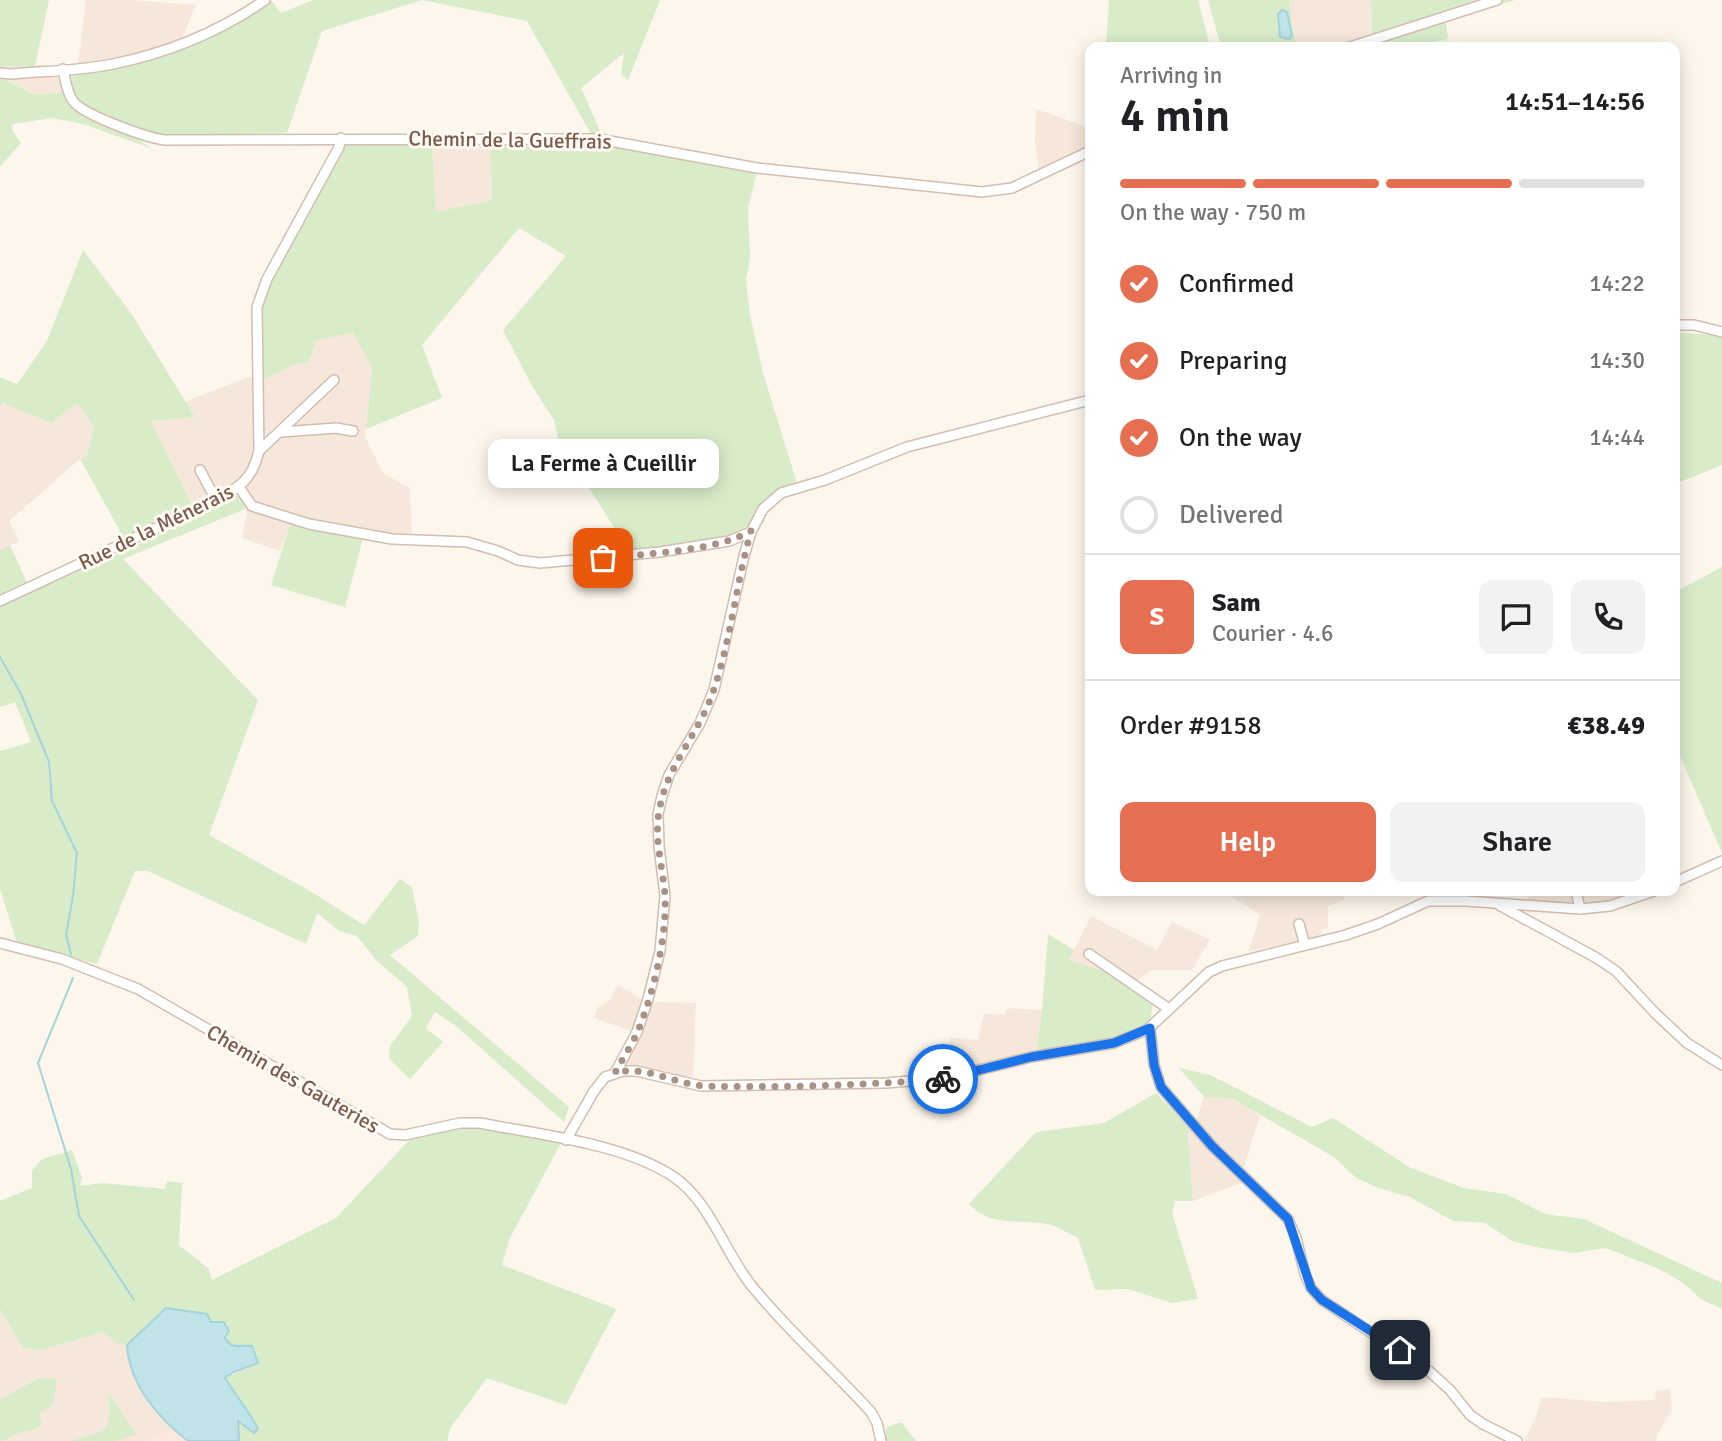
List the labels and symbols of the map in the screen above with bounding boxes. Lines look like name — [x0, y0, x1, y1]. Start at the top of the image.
street label: Chemin de la Gueffrais — [408, 125, 612, 155]
callout: La Ferme à Cueillir — [488, 439, 718, 488]
street label: Rue de la Ménerais — [74, 478, 238, 576]
pin — [573, 528, 633, 588]
street label: Chemin des Gauteries — [202, 1019, 384, 1139]
courier — [908, 1044, 978, 1114]
pin — [1370, 1320, 1430, 1380]

